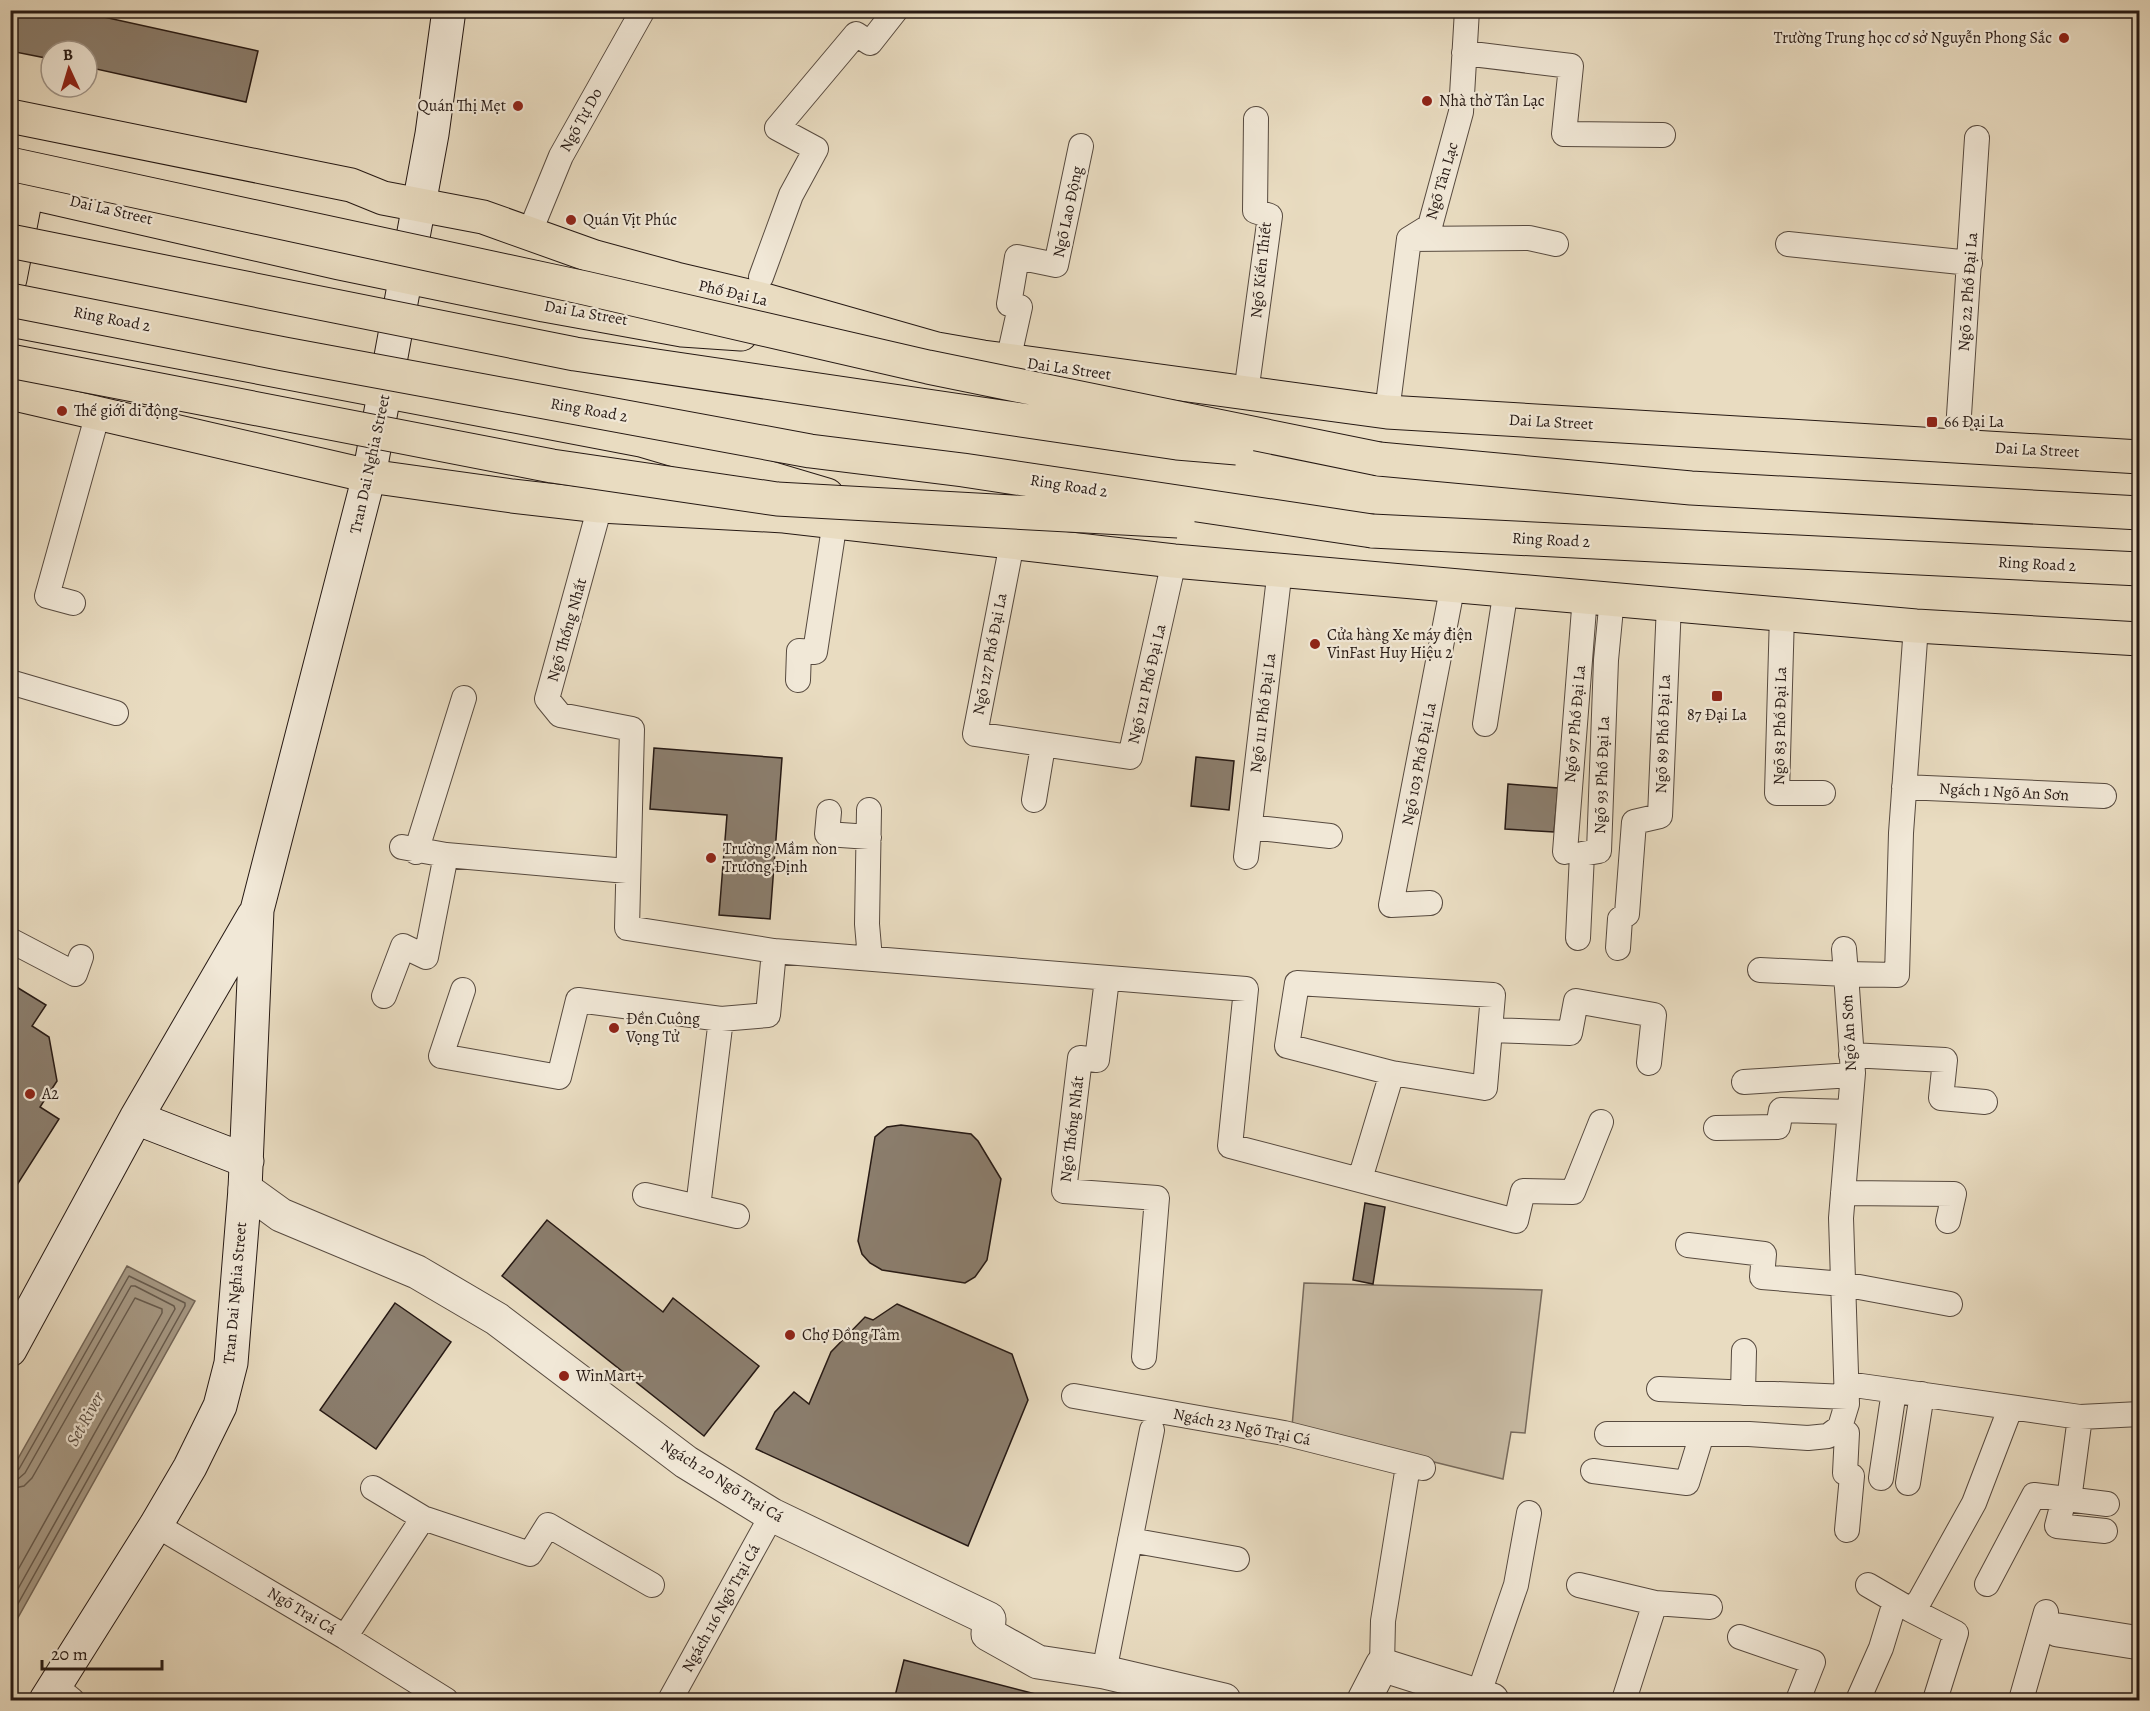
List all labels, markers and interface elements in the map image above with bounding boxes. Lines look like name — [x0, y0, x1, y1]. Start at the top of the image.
place label: Trường Trung học cơ sở Nguyễn Phong Sắc — [1774, 27, 2052, 49]
marker: Trường Trung học cơ sở Nguyễn Phong Sắc — [2057, 31, 2071, 45]
north arrow — [39, 39, 99, 99]
text: B — [62, 44, 74, 66]
street label: Ngõ Tự Do — [554, 84, 608, 156]
place label: Nhà thờ Tân Lạc — [1439, 90, 1545, 112]
marker: Nhà thờ Tân Lạc — [1420, 94, 1434, 108]
place label: Quán Thị Mẹt — [418, 95, 506, 117]
marker: Quán Thị Mẹt — [511, 99, 525, 113]
street label: Ngõ Tân Lạc — [1420, 139, 1464, 222]
street label: Ngõ Lao Động — [1048, 164, 1088, 260]
street label: Dai La Street — [67, 190, 155, 230]
place label: Quán Vịt Phúc — [583, 209, 677, 231]
marker: Quán Vịt Phúc — [564, 213, 578, 227]
street label: Ngõ Kiến Thiết — [1245, 221, 1277, 319]
street label: Ngõ 22 Phố Đại La — [1953, 231, 1983, 352]
street label: Phố Đại La — [696, 274, 770, 312]
street label: Dai La Street — [542, 295, 630, 331]
street label: Ring Road 2 — [72, 301, 153, 337]
street label: Dai La Street — [1026, 352, 1112, 386]
street label: Tran Dai Nghia Street — [344, 392, 396, 536]
street label: Ring Road 2 — [549, 392, 630, 428]
place label: Thế giới di động — [74, 400, 178, 422]
marker: Thế giới di động — [55, 404, 69, 418]
street label: Dai La Street — [1508, 409, 1594, 435]
place label: 66 Đại La — [1944, 411, 2005, 433]
marker: 66 Đại La — [1925, 415, 1939, 429]
street label: Dai La Street — [1994, 437, 2080, 463]
street label: Ring Road 2 — [1029, 469, 1110, 503]
street label: Ring Road 2 — [1511, 527, 1591, 553]
street label: Ring Road 2 — [1997, 551, 2077, 577]
street label: Ngõ Thống Nhất — [542, 576, 592, 684]
street label: Ngõ 127 Phố Đại La — [967, 591, 1013, 717]
street label: Ngõ 121 Phố Đại La — [1122, 621, 1172, 746]
place label: Cửa hàng Xe máy điện VinFast Huy Hiệu 2 — [1326, 624, 1473, 664]
marker: Cửa hàng Xe máy điện VinFast Huy Hiệu 2 — [1308, 637, 1322, 651]
street label: Ngõ 111 Phố Đại La — [1245, 651, 1281, 774]
street label: Ngõ 97 Phố Đại La — [1559, 664, 1591, 784]
street label: Ngõ 83 Phố Đại La — [1768, 666, 1792, 785]
street label: Ngõ 89 Phố Đại La — [1650, 674, 1676, 794]
marker: 87 Đại La — [1710, 689, 1724, 703]
street label: Ngõ 103 Phố Đại La — [1396, 700, 1442, 827]
place label: 87 Đại La — [1687, 704, 1747, 726]
street label: Ngõ 93 Phố Đại La — [1589, 715, 1615, 834]
street label: Ngách 1 Ngõ An Sơn — [1938, 778, 2070, 806]
place label: Trường Mầm non Trương Định — [723, 838, 838, 878]
marker: Trường Mầm non Trương Định — [704, 851, 718, 865]
street label: Ngõ An Sơn — [1836, 994, 1862, 1072]
place label: Đền Cuông Vọng Tử — [625, 1008, 700, 1048]
marker: Đền Cuông Vọng Tử — [607, 1021, 621, 1035]
street label: Ngõ Thống Nhất — [1055, 1075, 1089, 1183]
place label: A2 — [41, 1083, 59, 1105]
marker: A2 — [23, 1087, 37, 1101]
street label: Tran Dai Nghia Street — [218, 1221, 252, 1365]
place label: Chợ Đồng Tâm — [802, 1324, 900, 1346]
marker: Chợ Đồng Tâm — [783, 1328, 797, 1342]
place label: WinMart+ — [575, 1365, 644, 1387]
marker: WinMart+ — [557, 1369, 571, 1383]
water label: Set River — [60, 1387, 110, 1450]
street label: Ngách 23 Ngõ Trại Cá — [1171, 1403, 1313, 1451]
street label: Ngách 20 Ngõ Trại Cá — [656, 1434, 788, 1528]
street label: Ngách 116 Ngõ Trại Cá — [677, 1539, 766, 1676]
street label: Ngõ Trại Cá — [263, 1582, 341, 1641]
scale bar — [42, 1633, 162, 1671]
text: 20 m — [51, 1642, 88, 1666]

